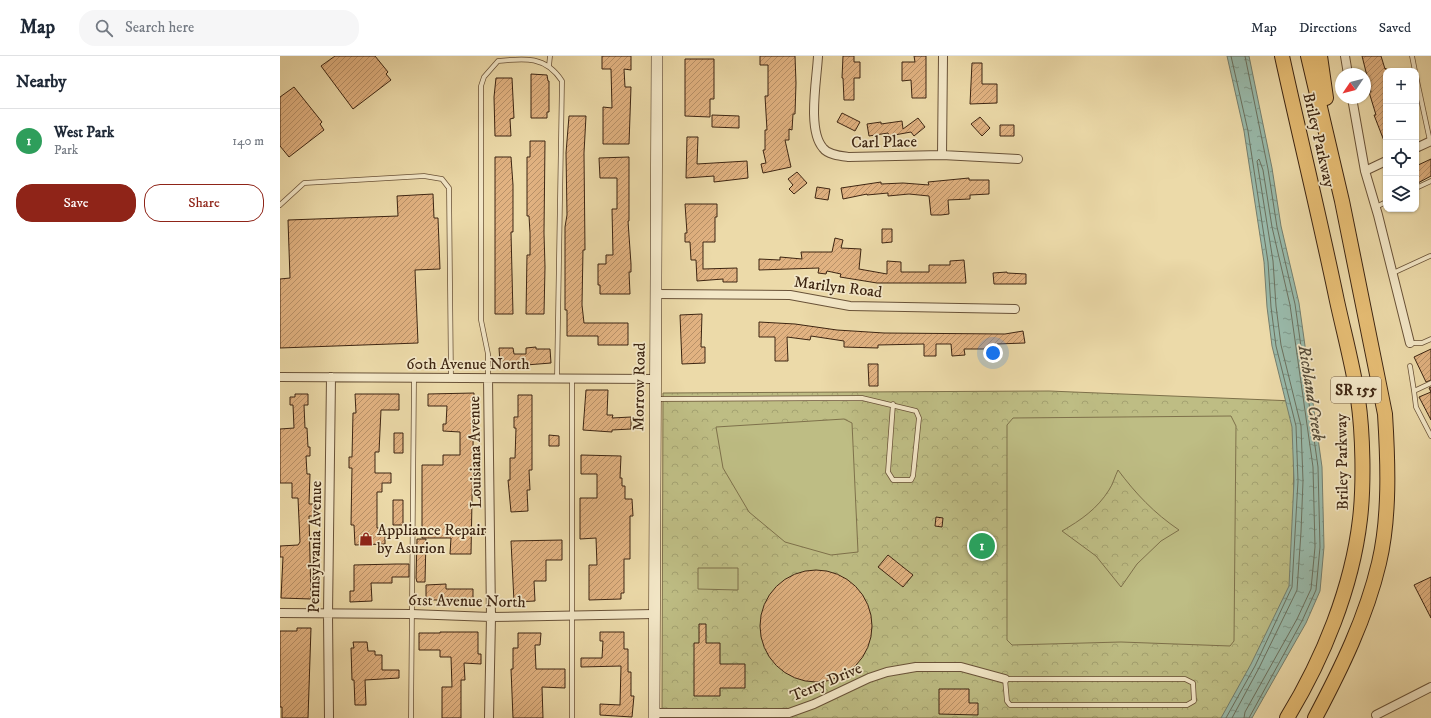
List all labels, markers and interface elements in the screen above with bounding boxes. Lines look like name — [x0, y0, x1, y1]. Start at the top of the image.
search box — [79, 10, 359, 46]
text: Map — [20, 16, 55, 39]
icon: search — [93, 17, 115, 39]
text: Search here — [125, 18, 194, 37]
text: Map — [1251, 19, 1277, 37]
text: Directions — [1299, 19, 1357, 37]
text: Saved — [1379, 19, 1411, 37]
north arrow — [1335, 68, 1371, 104]
map controls — [1383, 68, 1419, 212]
button: + — [1383, 68, 1419, 104]
text: Nearby — [16, 71, 66, 93]
street label: Briley Parkway — [1298, 91, 1340, 190]
button: − — [1383, 104, 1419, 140]
text: West Park — [54, 123, 114, 142]
street label: Carl Place — [851, 131, 917, 153]
text: 1 — [27, 133, 31, 149]
text: 140 m — [232, 133, 264, 149]
button: locate — [1383, 140, 1419, 176]
text: Park — [54, 142, 78, 158]
button: layers — [1383, 176, 1419, 212]
button: Save — [16, 184, 136, 222]
button: Share — [144, 184, 264, 222]
street label: Marilyn Road — [793, 272, 883, 302]
street label: Morrow Road — [628, 343, 650, 431]
your location — [983, 343, 1003, 363]
water label: Richland Creek — [1292, 343, 1330, 443]
street label: 60th Avenue North — [406, 354, 530, 374]
road number: SR 155 — [1331, 377, 1381, 403]
street label: Louisiana Avenue — [464, 395, 486, 508]
street label: Briley Parkway — [1331, 413, 1353, 511]
street label: Pennsylvania Avenue — [304, 480, 326, 613]
place label: Appliance Repair by Asurion — [377, 520, 486, 558]
shop icon: Appliance Repair by Asurion — [358, 531, 374, 547]
pin: 1 — [969, 531, 995, 561]
street label: 61st Avenue North — [408, 590, 527, 612]
street label: Terry Drive — [787, 658, 865, 706]

